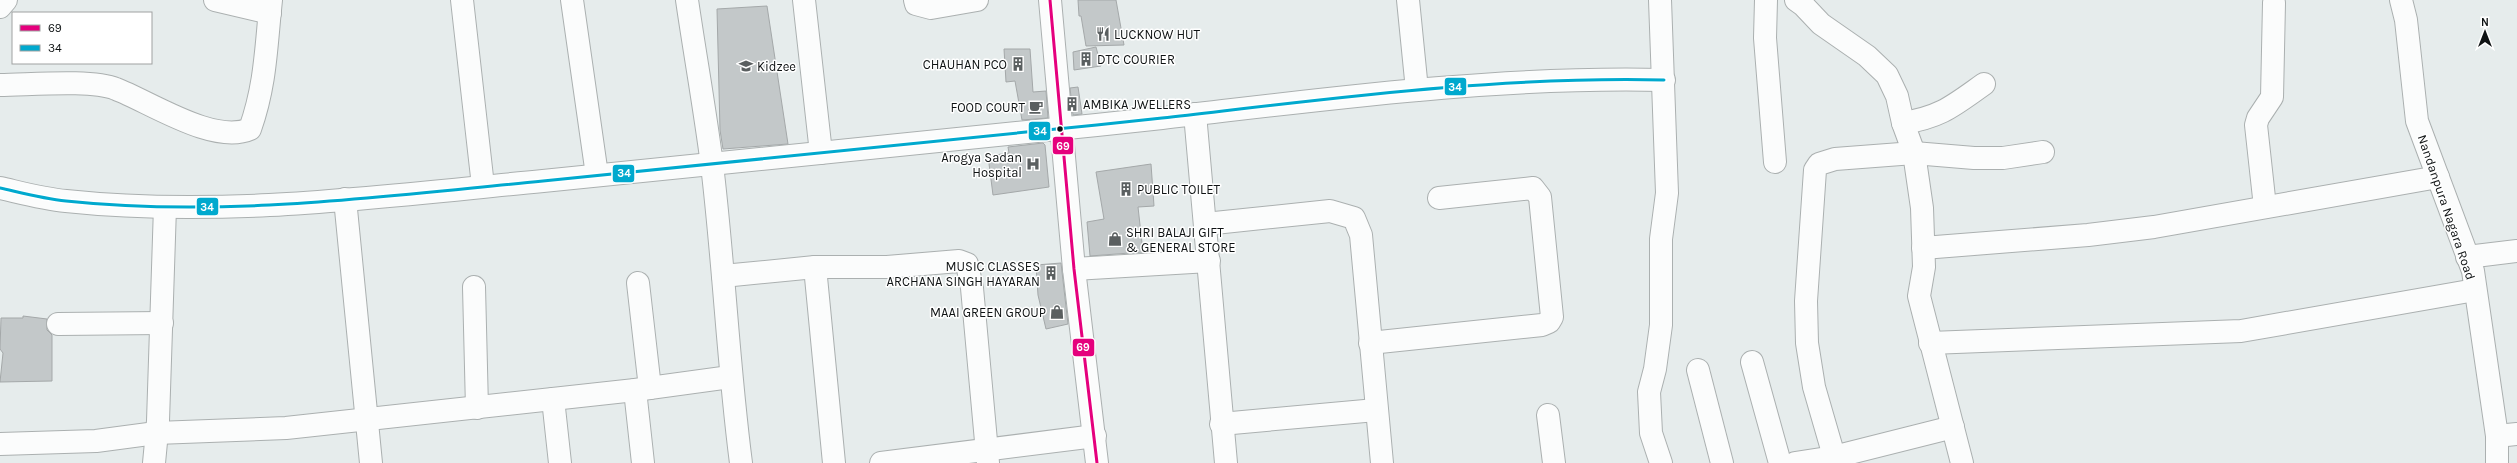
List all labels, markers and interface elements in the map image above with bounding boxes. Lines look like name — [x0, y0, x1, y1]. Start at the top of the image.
legend — [12, 12, 152, 64]
north arrow — [2465, 12, 2505, 52]
text: N — [2481, 16, 2489, 29]
text: 69 — [48, 21, 62, 35]
restaurant icon: LUCKNOW HUT — [1095, 26, 1111, 42]
place label: LUCKNOW HUT — [1114, 27, 1201, 42]
text: 34 — [48, 41, 62, 55]
building icon: DTC COURIER — [1078, 51, 1094, 67]
place label: DTC COURIER — [1097, 52, 1175, 67]
building icon: CHAUHAN PCO — [1010, 56, 1026, 72]
place label: CHAUHAN PCO — [923, 57, 1007, 72]
school or university icon: Kidzee — [738, 58, 754, 74]
place label: Kidzee — [757, 59, 796, 74]
line badge: 34 — [1444, 77, 1467, 96]
text: 34 — [1448, 81, 1462, 94]
building icon: AMBIKA JWELLERS — [1064, 96, 1080, 112]
place label: AMBIKA JWELLERS — [1083, 97, 1191, 112]
cafe icon: FOOD COURT — [1028, 99, 1044, 115]
place label: FOOD COURT — [950, 100, 1025, 115]
line badge: 34 — [1028, 121, 1051, 141]
unlabelled marker — [1055, 124, 1065, 134]
text: 34 — [1033, 125, 1047, 138]
street label: Nandanpura Nagara Road — [2415, 133, 2478, 282]
line badge: 69 — [1052, 136, 1074, 155]
text: 69 — [1056, 140, 1070, 153]
place label: Arogya Sadan Hospital — [941, 150, 1022, 180]
hospital icon: Arogya Sadan Hospital — [1025, 156, 1041, 172]
line badge: 34 — [612, 164, 635, 183]
text: 34 — [617, 167, 631, 180]
building icon: PUBLIC TOILET — [1118, 181, 1134, 197]
place label: PUBLIC TOILET — [1137, 182, 1220, 197]
line badge: 34 — [196, 197, 219, 216]
text: 34 — [200, 201, 214, 214]
place label: SHRI BALAJI GIFT & GENERAL STORE — [1126, 225, 1235, 255]
shop icon: SHRI BALAJI GIFT & GENERAL STORE — [1107, 231, 1123, 247]
place label: MUSIC CLASSES ARCHANA SINGH HAYARAN — [887, 259, 1040, 289]
building icon: MUSIC CLASSES ARCHANA SINGH HAYARAN — [1043, 265, 1059, 281]
shop icon: MAAI GREEN GROUP — [1049, 304, 1065, 320]
place label: MAAI GREEN GROUP — [930, 305, 1046, 320]
line badge: 69 — [1072, 338, 1095, 357]
text: 69 — [1076, 341, 1090, 354]

